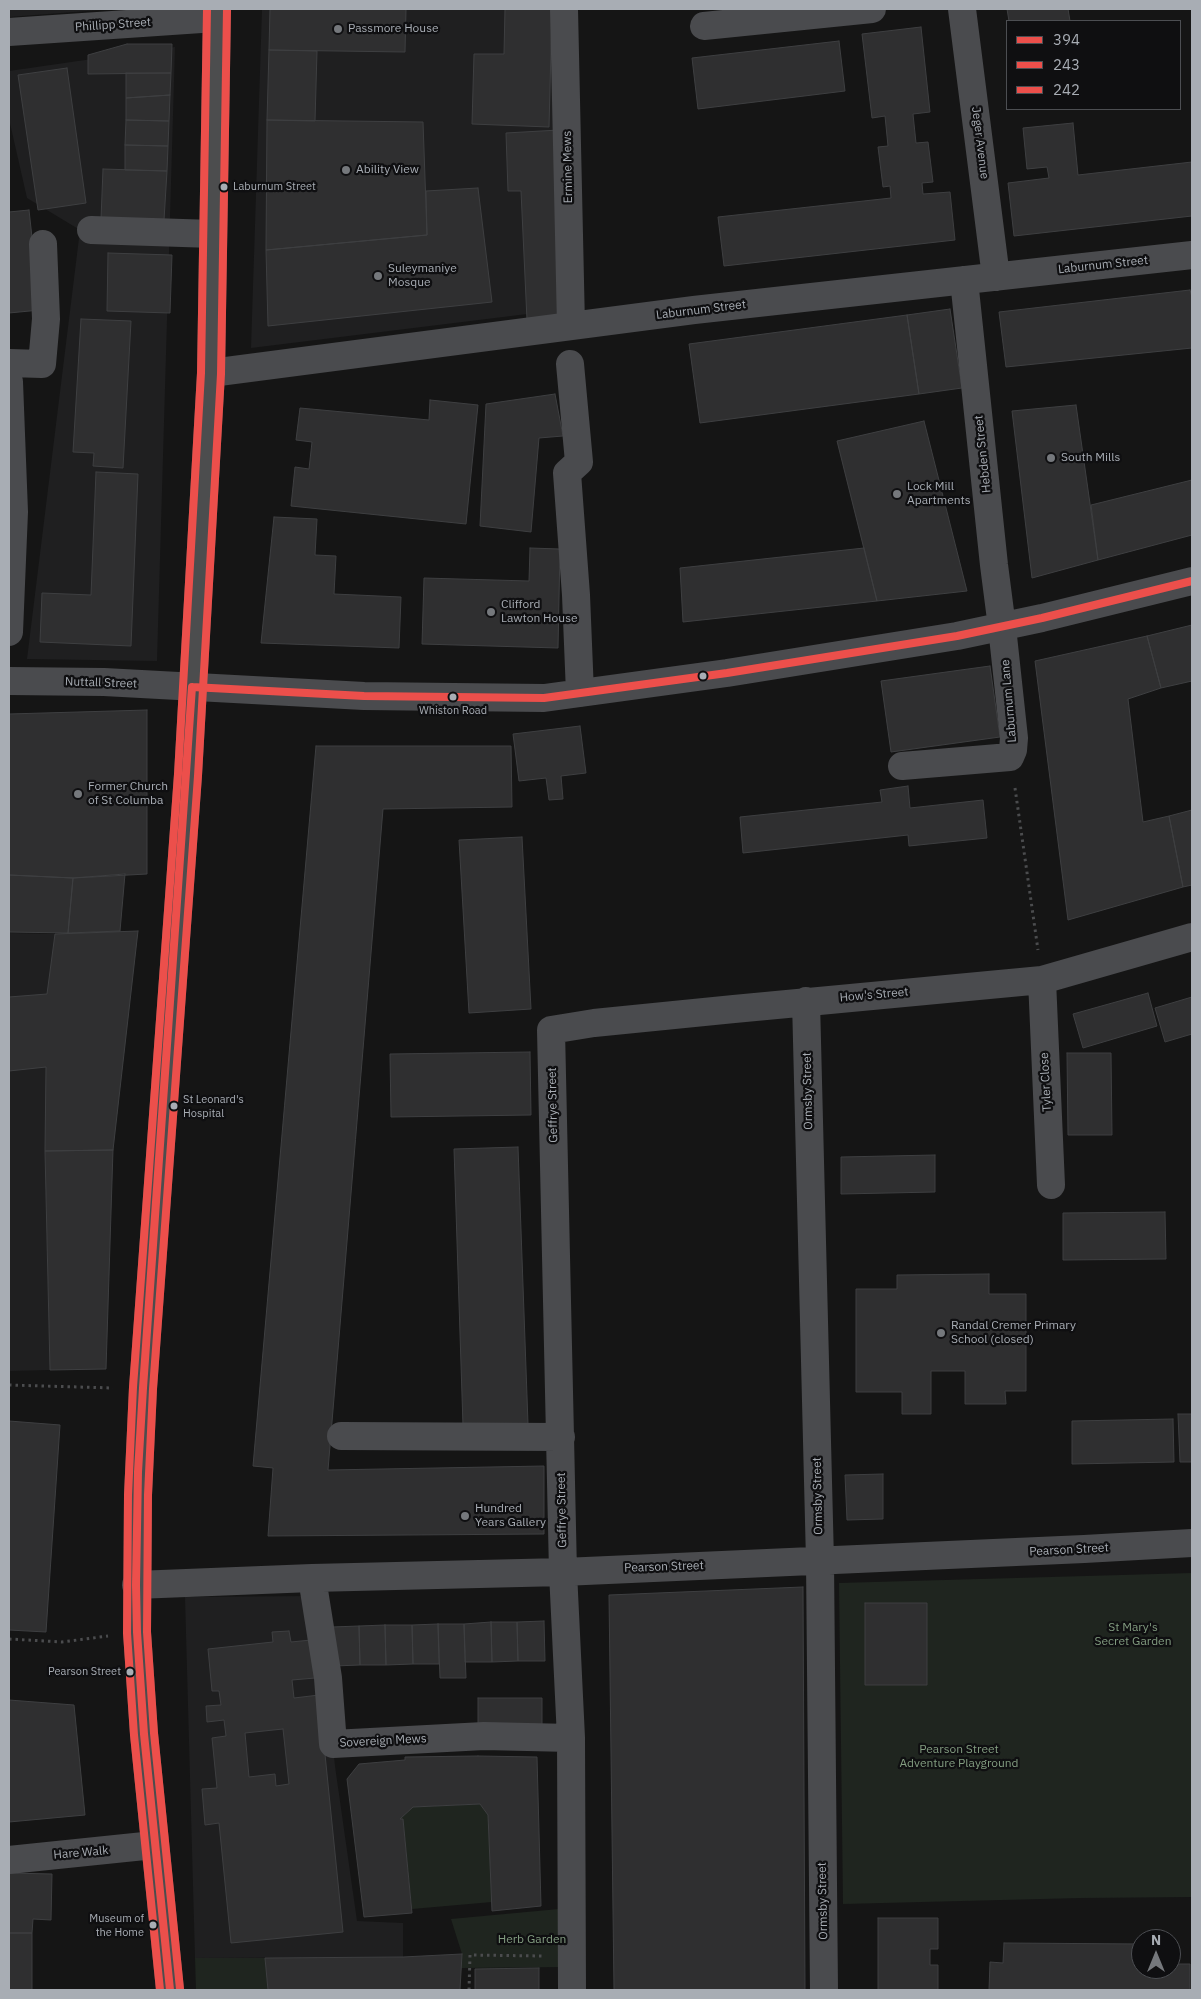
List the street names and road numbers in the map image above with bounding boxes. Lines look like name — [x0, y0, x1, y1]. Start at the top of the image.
street label: Phillipp Street — [74, 15, 152, 35]
street label: Jeger Avenue — [968, 106, 992, 180]
street label: Ermine Mews — [560, 131, 576, 203]
street label: Laburnum Street — [1057, 253, 1149, 277]
street label: Laburnum Street — [655, 297, 747, 323]
street label: Hebden Street — [972, 414, 994, 494]
street label: Laburnum Lane — [998, 659, 1020, 743]
street label: Nuttall Street — [65, 675, 137, 691]
street label: How's Street — [839, 985, 909, 1005]
street label: Ormsby Street — [800, 1052, 816, 1130]
street label: Tyler Close — [1037, 1052, 1055, 1112]
street label: Geffrye Street — [545, 1067, 561, 1143]
street label: Ormsby Street — [810, 1457, 826, 1535]
street label: Geffrye Street — [554, 1472, 570, 1548]
street label: Pearson Street — [1029, 1541, 1109, 1559]
street label: Pearson Street — [624, 1558, 704, 1576]
street label: Sovereign Mews — [339, 1732, 427, 1750]
street label: Hare Walk — [53, 1843, 109, 1863]
street label: Ormsby Street — [815, 1862, 831, 1940]

